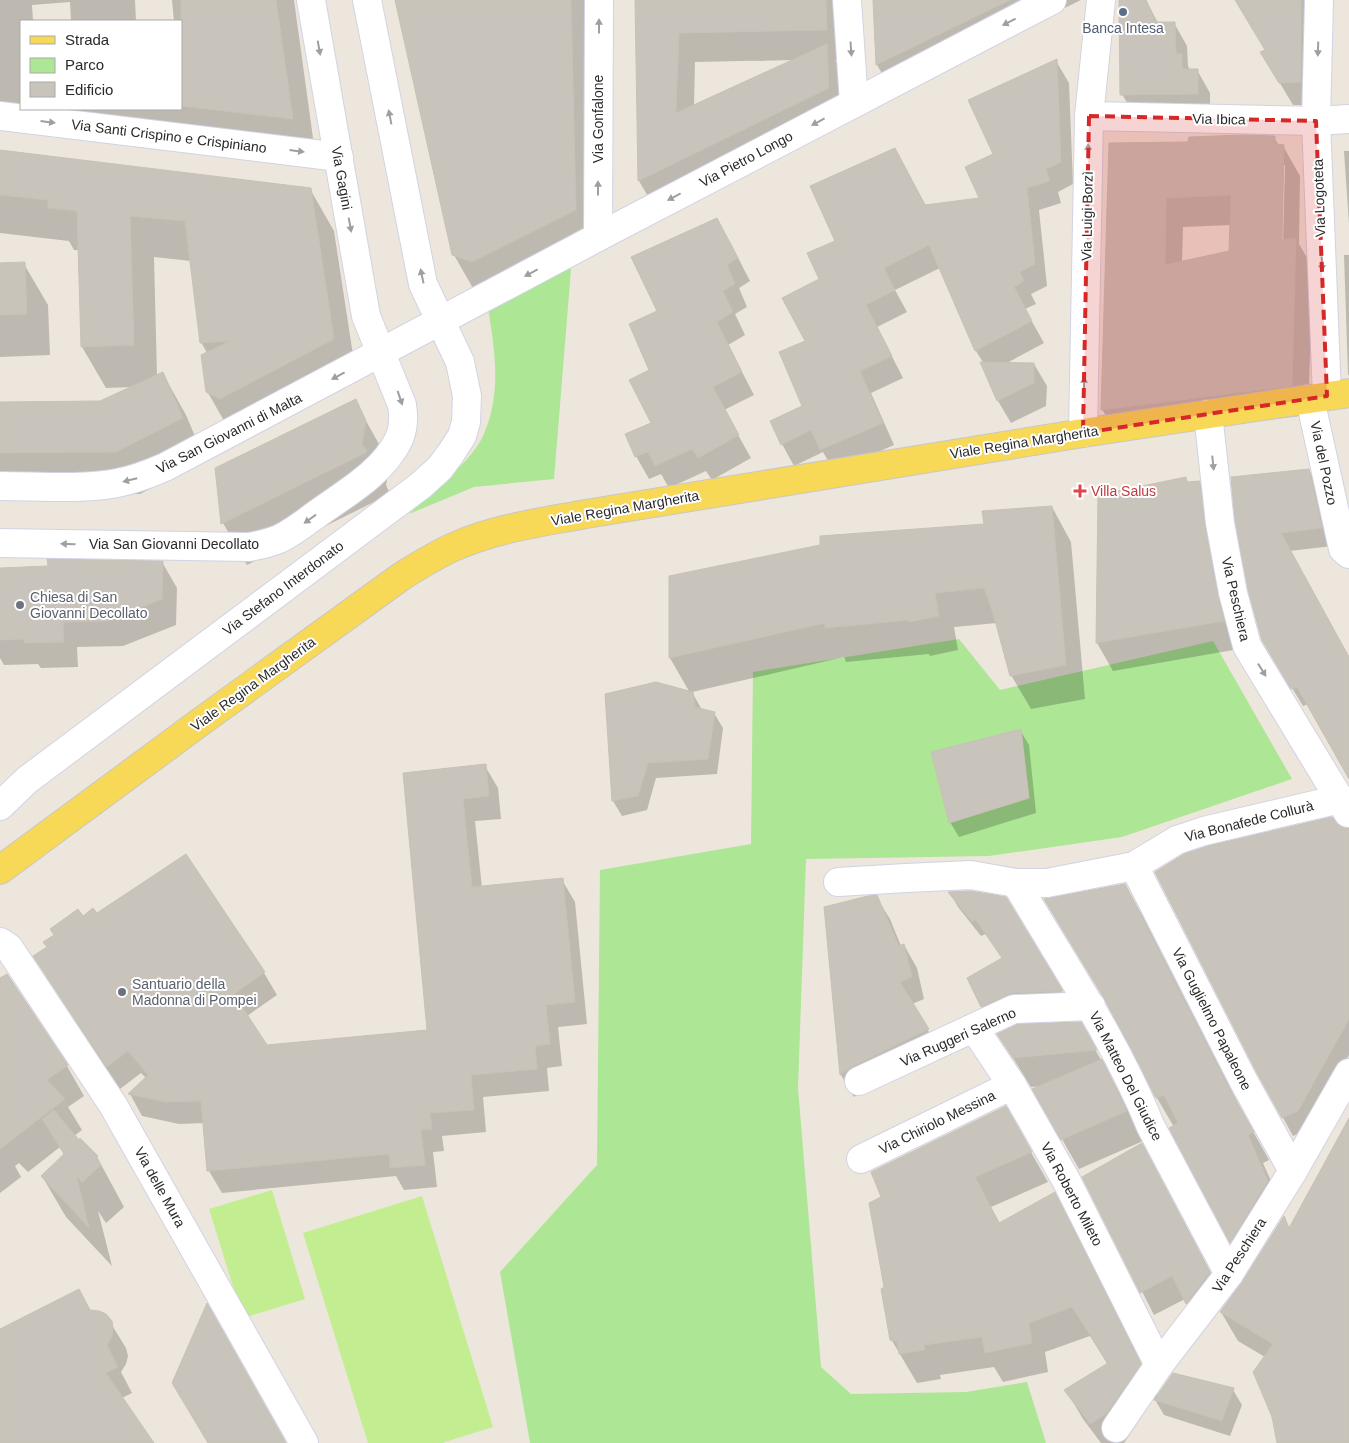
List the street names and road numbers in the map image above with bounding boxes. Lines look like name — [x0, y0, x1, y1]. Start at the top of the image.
street label: Via Gonfalone — [590, 75, 606, 163]
street label: Via Ibica — [1192, 111, 1246, 127]
street label: Via Santi Crispino e Crispiniano — [70, 116, 268, 156]
street label: Via Pietro Longo — [697, 128, 796, 190]
street label: Via Gagini — [329, 145, 355, 211]
street label: Via Logoteta — [1310, 158, 1328, 237]
street label: Via Luigi Borzì — [1078, 171, 1096, 261]
street label: Via San Giovanni di Malta — [154, 389, 304, 477]
street label: Via del Pozzo — [1307, 420, 1341, 507]
street label: Viale Regina Margherita — [949, 422, 1100, 462]
street label: Viale Regina Margherita — [550, 487, 700, 529]
street label: Via San Giovanni Decollato — [89, 536, 259, 552]
street label: Via Stefano Interdonato — [220, 537, 347, 639]
street label: Via Peschiera — [1219, 555, 1254, 643]
street label: Viale Regina Margherita — [188, 633, 319, 735]
street label: Via Bonafede Collurà — [1183, 797, 1315, 845]
street label: Via Guglielmo Papaleone — [1169, 945, 1255, 1093]
street label: Via Ruggeri Salerno — [898, 1004, 1019, 1070]
street label: Via Matteo Del Giudice — [1086, 1009, 1166, 1143]
street label: Via Chiriolo Messina — [876, 1087, 998, 1157]
street label: Via Roberto Mileto — [1038, 1140, 1106, 1249]
street label: Via delle Mura — [131, 1144, 189, 1230]
street label: Via Peschiera — [1209, 1214, 1269, 1295]

